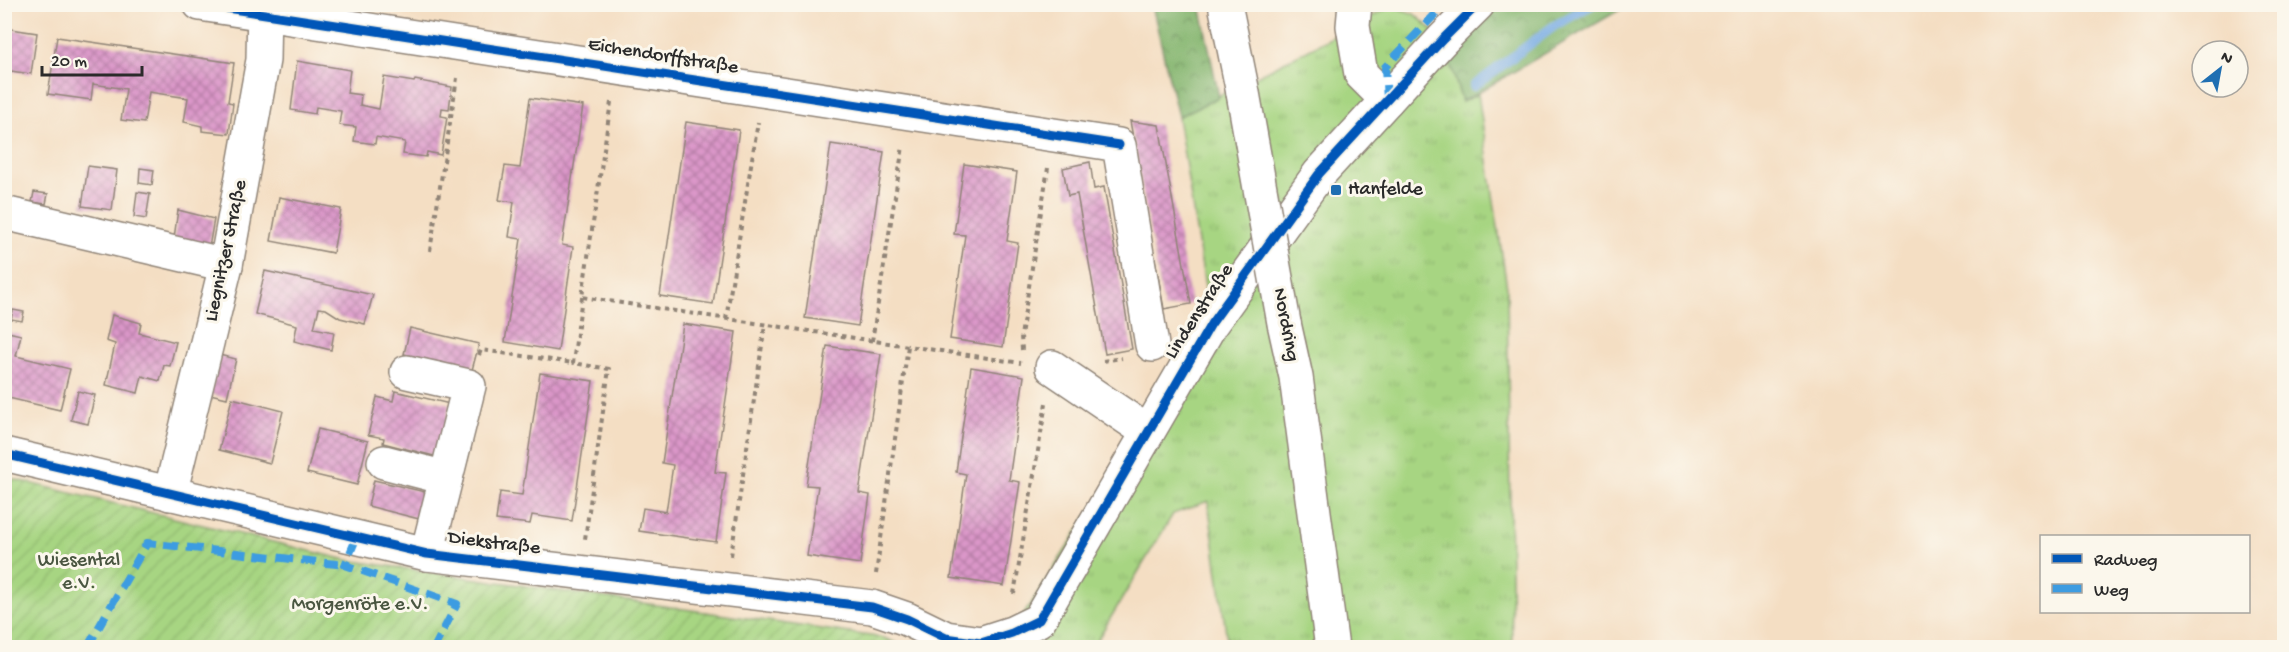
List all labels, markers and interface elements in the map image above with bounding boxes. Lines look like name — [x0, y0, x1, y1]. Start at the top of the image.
street label: Eichendorffstraße — [586, 34, 740, 80]
scale bar — [42, 39, 142, 77]
north arrow — [2190, 39, 2250, 99]
text: N — [2217, 48, 2236, 70]
text: 20 m — [51, 52, 87, 73]
street label: Liegnitzer Straße — [201, 177, 253, 324]
place label: Hanfelde — [1348, 179, 1424, 202]
marker: Hanfelde — [1329, 183, 1343, 197]
street label: Lindenstraße — [1161, 260, 1240, 364]
street label: Nordring — [1267, 286, 1303, 364]
street label: Diekstraße — [445, 527, 542, 561]
legend — [2040, 535, 2250, 613]
park label: Wiesental e.V. — [38, 550, 120, 596]
text: Radweg — [2094, 551, 2157, 572]
text: Weg — [2094, 581, 2129, 602]
park label: Morgenröte e.V. — [291, 594, 429, 617]

